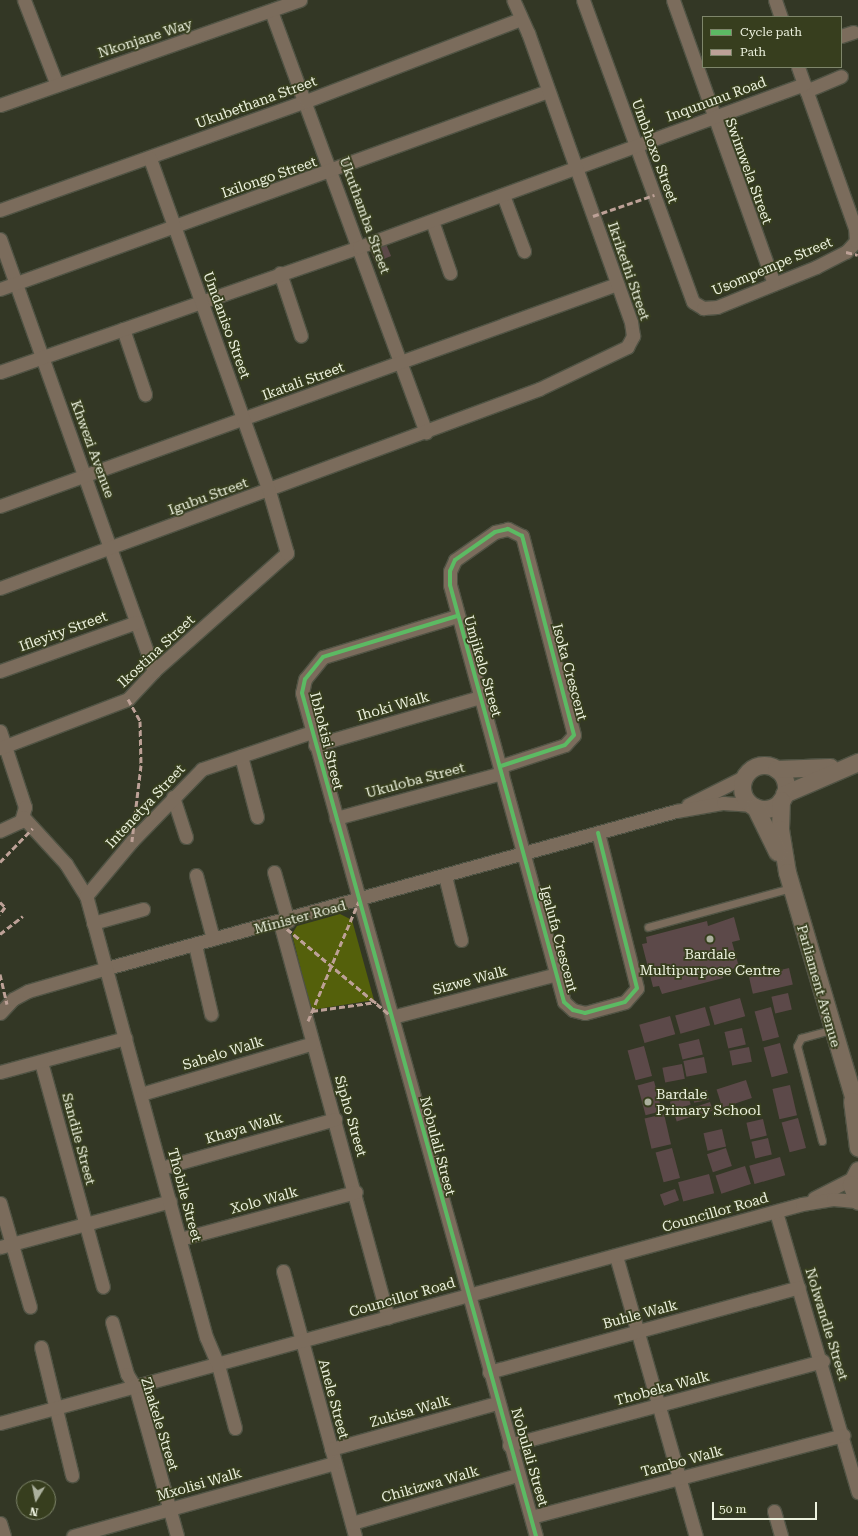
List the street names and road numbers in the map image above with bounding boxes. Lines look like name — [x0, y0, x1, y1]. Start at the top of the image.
street label: Nkonjane Way — [96, 15, 194, 61]
street label: Ukubethana Street — [193, 72, 319, 132]
street label: Inqununu Road — [664, 73, 768, 125]
street label: Umbhoxo Street — [628, 96, 682, 206]
street label: Swimwela Street — [722, 116, 776, 226]
street label: Ixilongo Street — [219, 153, 319, 201]
street label: Ukuthamba Street — [336, 154, 394, 276]
street label: Ikrikethi Street — [604, 220, 654, 322]
street label: Usompempe Street — [709, 233, 835, 299]
street label: Umdaniso Street — [200, 269, 254, 381]
street label: Ikatali Street — [260, 358, 346, 404]
street label: Khwezi Avenue — [68, 398, 118, 500]
street label: Igubu Street — [166, 474, 250, 518]
street label: Ifleyity Street — [17, 607, 109, 655]
street label: Ikostina Street — [114, 611, 198, 691]
street label: Umjikelo Street — [460, 613, 506, 719]
street label: Isoka Crescent — [549, 622, 591, 722]
street label: Ihoki Walk — [355, 688, 431, 724]
street label: Ibhokisi Street — [307, 690, 347, 792]
street label: Ukuloba Street — [364, 759, 466, 801]
street label: Intenetya Street — [102, 761, 188, 851]
street label: Igalufa Crescent — [537, 884, 581, 994]
street label: Minister Road — [252, 897, 348, 937]
street label: Parliament Avenue — [793, 923, 845, 1049]
street label: Sizwe Walk — [431, 962, 509, 998]
street label: Sabelo Walk — [180, 1033, 266, 1073]
street label: Sipho Street — [331, 1073, 371, 1159]
street label: Sandile Street — [59, 1091, 99, 1187]
street label: Nobulali Street — [417, 1095, 459, 1197]
street label: Khaya Walk — [203, 1109, 285, 1147]
street label: Thobile Street — [164, 1146, 206, 1244]
street label: Xolo Walk — [228, 1183, 300, 1217]
street label: Councillor Road — [660, 1189, 770, 1235]
street label: Nolwandle Street — [802, 1266, 852, 1382]
street label: Councillor Road — [347, 1274, 457, 1320]
street label: Buhle Walk — [601, 1296, 679, 1332]
street label: Anele Street — [315, 1357, 353, 1441]
street label: Thobeka Walk — [613, 1367, 711, 1409]
street label: Zhakele Street — [138, 1375, 182, 1473]
street label: Zukisa Walk — [368, 1391, 452, 1431]
street label: Nobulali Street — [508, 1406, 552, 1508]
street label: Tambo Walk — [639, 1442, 725, 1480]
street label: Chikizwa Walk — [379, 1462, 481, 1506]
street label: Mxolisi Walk — [155, 1464, 243, 1504]

